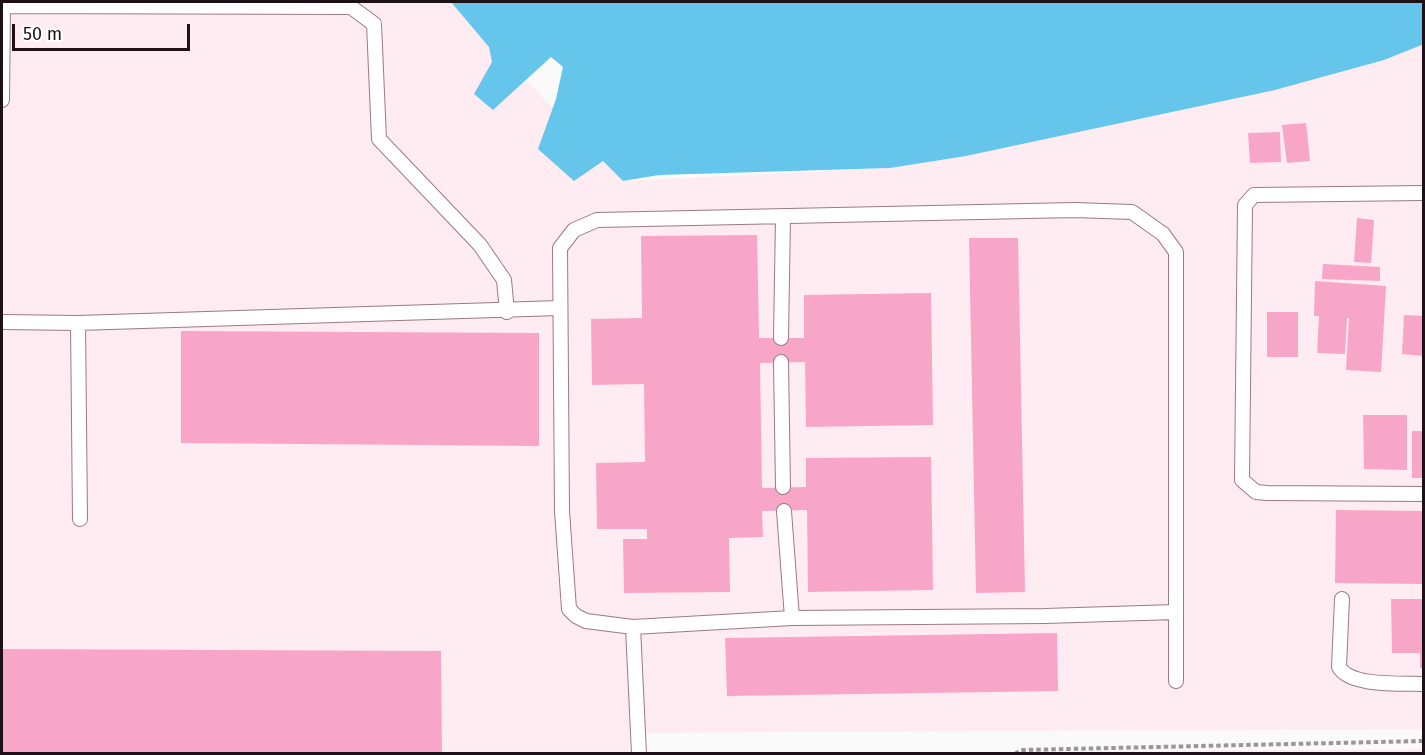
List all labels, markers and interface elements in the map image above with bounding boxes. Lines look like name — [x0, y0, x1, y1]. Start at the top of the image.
scale bar — [15, 12, 194, 50]
text: 50 m — [23, 23, 62, 45]

